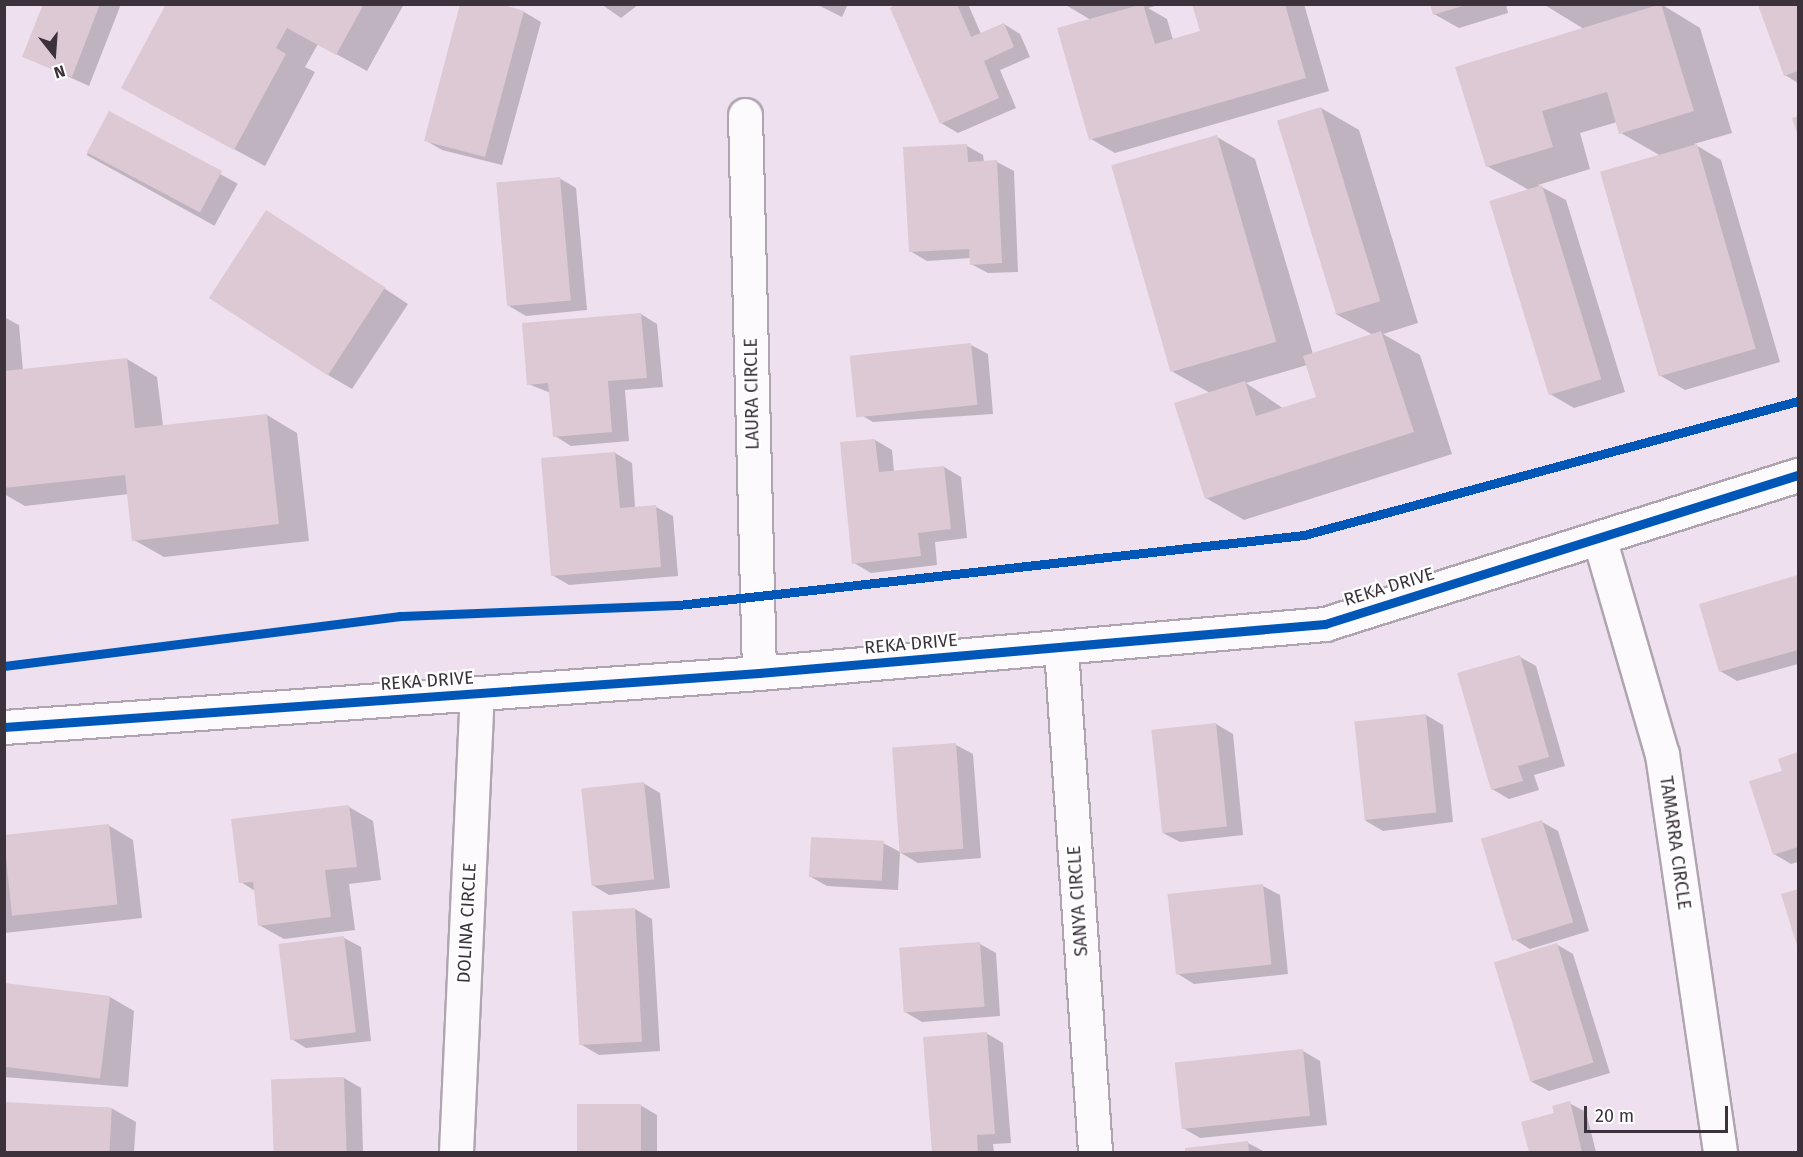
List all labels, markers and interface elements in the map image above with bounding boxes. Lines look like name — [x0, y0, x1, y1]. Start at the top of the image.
north arrow — [24, 24, 84, 84]
text: N — [52, 61, 67, 82]
street label: LAURA CIRCLE — [740, 338, 764, 450]
street label: REKA DRIVE — [1341, 563, 1437, 611]
street label: REKA DRIVE — [863, 629, 959, 659]
street label: REKA DRIVE — [380, 667, 474, 695]
street label: TAMARRA CIRCLE — [1655, 775, 1695, 911]
street label: SANYA CIRCLE — [1063, 845, 1093, 957]
street label: DOLINA CIRCLE — [453, 862, 481, 984]
scale bar — [1587, 1094, 1731, 1132]
text: 20 m — [1595, 1105, 1634, 1127]

